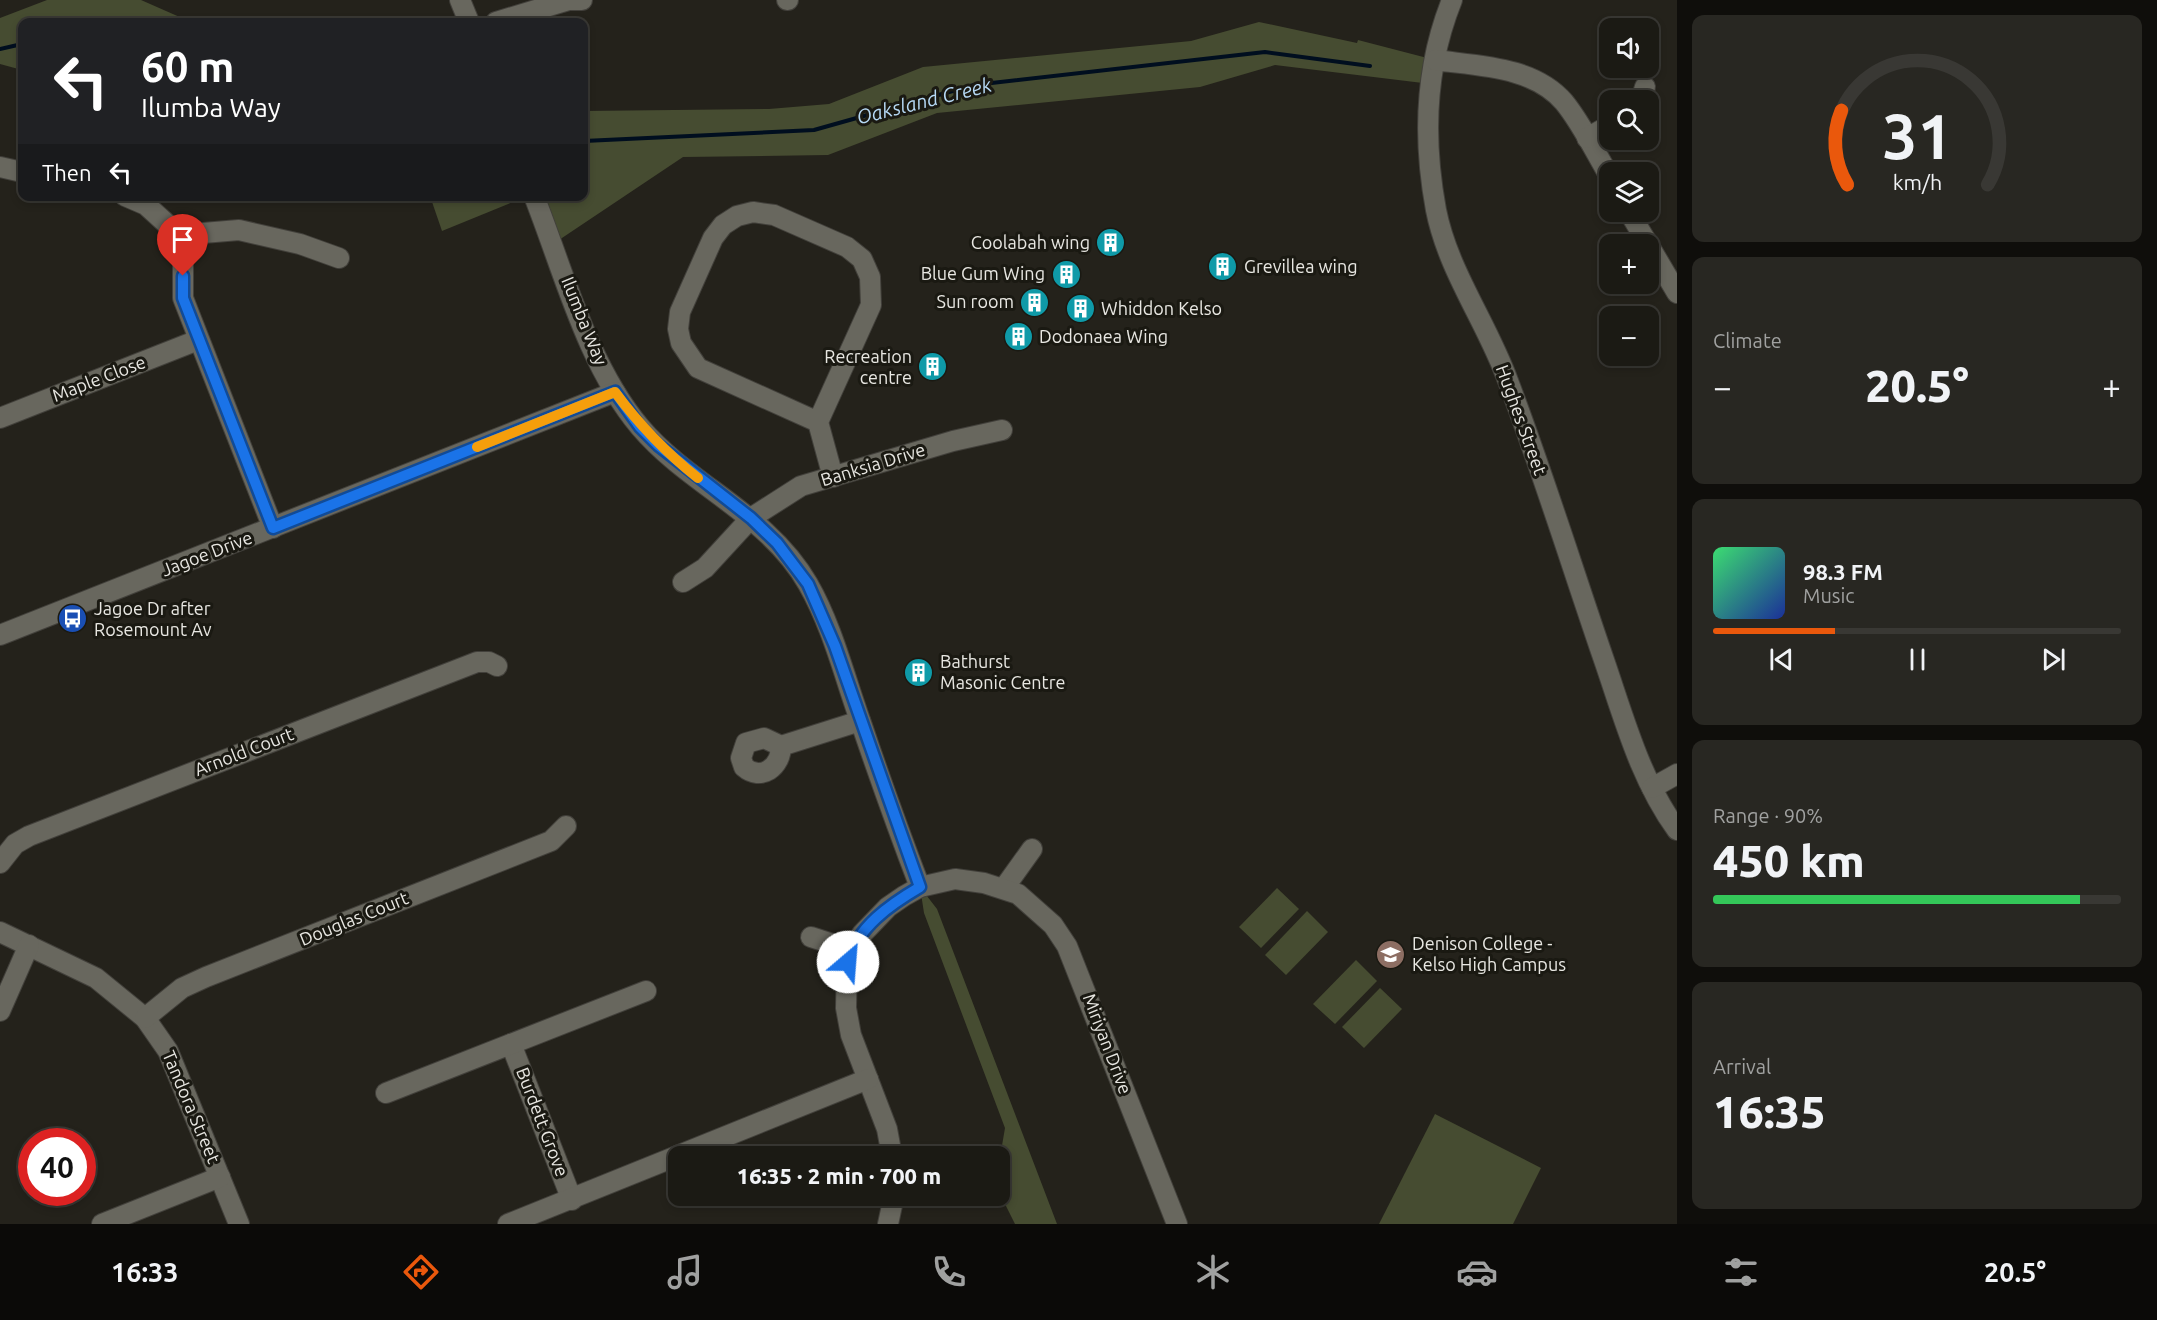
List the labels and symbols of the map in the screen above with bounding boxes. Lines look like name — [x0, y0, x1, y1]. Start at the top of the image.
water label: Oaksland Creek — [854, 72, 995, 128]
pin — [157, 214, 208, 276]
building icon: Coolabah wing — [1095, 227, 1127, 259]
place label: Coolabah wing — [971, 232, 1090, 252]
building icon: Grevillea wing — [1207, 251, 1239, 283]
place label: Grevillea wing — [1244, 256, 1358, 276]
building icon: Blue Gum Wing — [1050, 258, 1082, 290]
place label: Blue Gum Wing — [921, 263, 1045, 283]
street label: Ilumba Way — [558, 274, 612, 368]
building icon: Sun room — [1019, 286, 1051, 318]
place label: Sun room — [936, 291, 1014, 311]
building icon: Whiddon Kelso — [1064, 293, 1096, 325]
place label: Whiddon Kelso — [1101, 298, 1222, 318]
building icon: Dodonaea Wing — [1002, 321, 1034, 353]
place label: Dodonaea Wing — [1039, 326, 1168, 346]
place label: Recreation centre — [824, 346, 912, 387]
street label: Maple Close — [49, 351, 148, 405]
building icon: Recreation centre — [917, 351, 949, 383]
street label: Hughes Street — [1493, 362, 1551, 477]
street label: Banksia Drive — [818, 439, 927, 489]
street label: Jagoe Drive — [158, 527, 255, 580]
place label: Jagoe Dr after Rosemount Av — [94, 598, 212, 639]
bus stop icon: Jagoe Dr after Rosemount Av — [57, 603, 89, 635]
place label: Bathurst Masonic Centre — [940, 651, 1065, 692]
building icon: Bathurst Masonic Centre — [903, 656, 935, 688]
street label: Arnold Court — [191, 723, 296, 779]
street label: Douglas Court — [296, 887, 411, 949]
position arrow — [816, 930, 880, 994]
place label: Denison College - Kelso High Campus — [1412, 933, 1566, 974]
school or university icon: Denison College - Kelso High Campus — [1375, 938, 1407, 970]
street label: Miriyan Drive — [1080, 991, 1136, 1097]
street label: Tandora Street — [159, 1047, 225, 1166]
street label: Burdett Grove — [513, 1064, 573, 1179]
speed limit sign: 40 — [18, 1128, 96, 1206]

